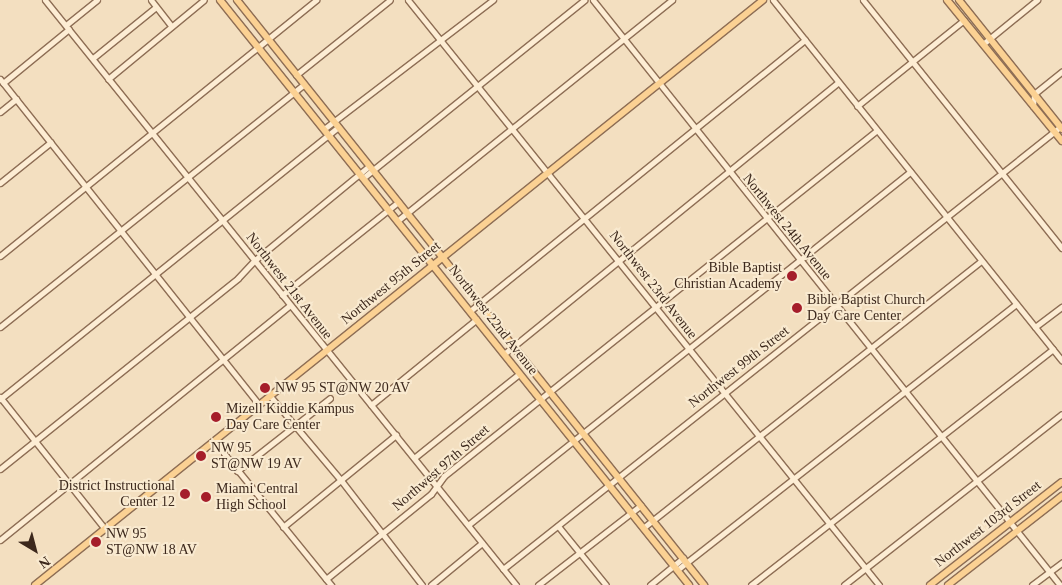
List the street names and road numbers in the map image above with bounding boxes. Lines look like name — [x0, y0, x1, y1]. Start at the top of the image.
street label: Northwest 24th Avenue — [739, 170, 835, 284]
street label: Northwest 23rd Avenue — [605, 227, 701, 343]
street label: Northwest 21st Avenue — [242, 229, 336, 343]
street label: Northwest 95th Street — [338, 238, 444, 328]
street label: Northwest 22nd Avenue — [445, 261, 541, 379]
street label: Northwest 99th Street — [685, 323, 793, 411]
street label: Northwest 97th Street — [389, 421, 493, 515]
street label: Northwest 103rd Street — [931, 477, 1045, 571]

